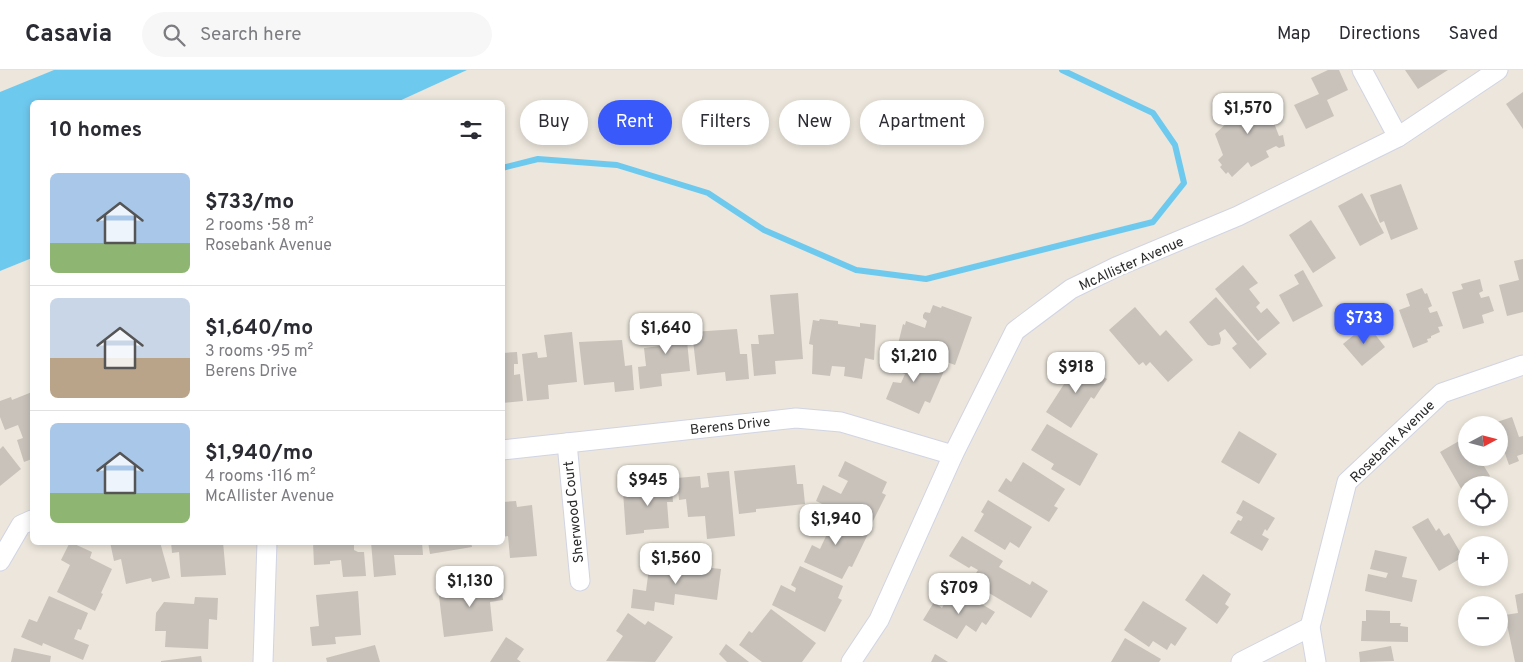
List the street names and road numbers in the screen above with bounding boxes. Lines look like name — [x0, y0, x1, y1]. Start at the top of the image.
street label: McAllister Avenue — [1077, 234, 1187, 295]
street label: Rosebank Avenue — [1347, 397, 1439, 487]
street label: Berens Drive — [689, 414, 771, 439]
street label: Sherwood Court — [561, 460, 588, 564]

